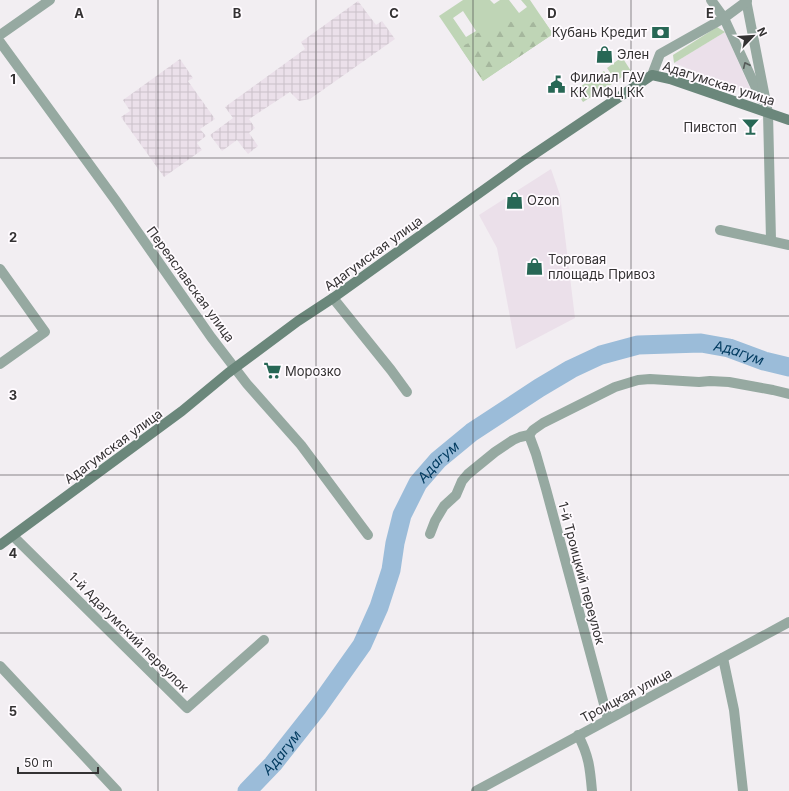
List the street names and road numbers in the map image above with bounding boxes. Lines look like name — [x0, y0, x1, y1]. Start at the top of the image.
street label: Адагумская улица — [661, 57, 777, 109]
street label: Адагумская улица — [321, 212, 425, 294]
street label: Переяславская улица — [144, 223, 238, 345]
street label: Адагумская улица — [61, 405, 165, 487]
street label: 1-й Троицкий переулок — [555, 500, 609, 646]
street label: 1-й Адагумский переулок — [66, 569, 192, 695]
street label: Троицкая улица — [578, 664, 674, 726]

